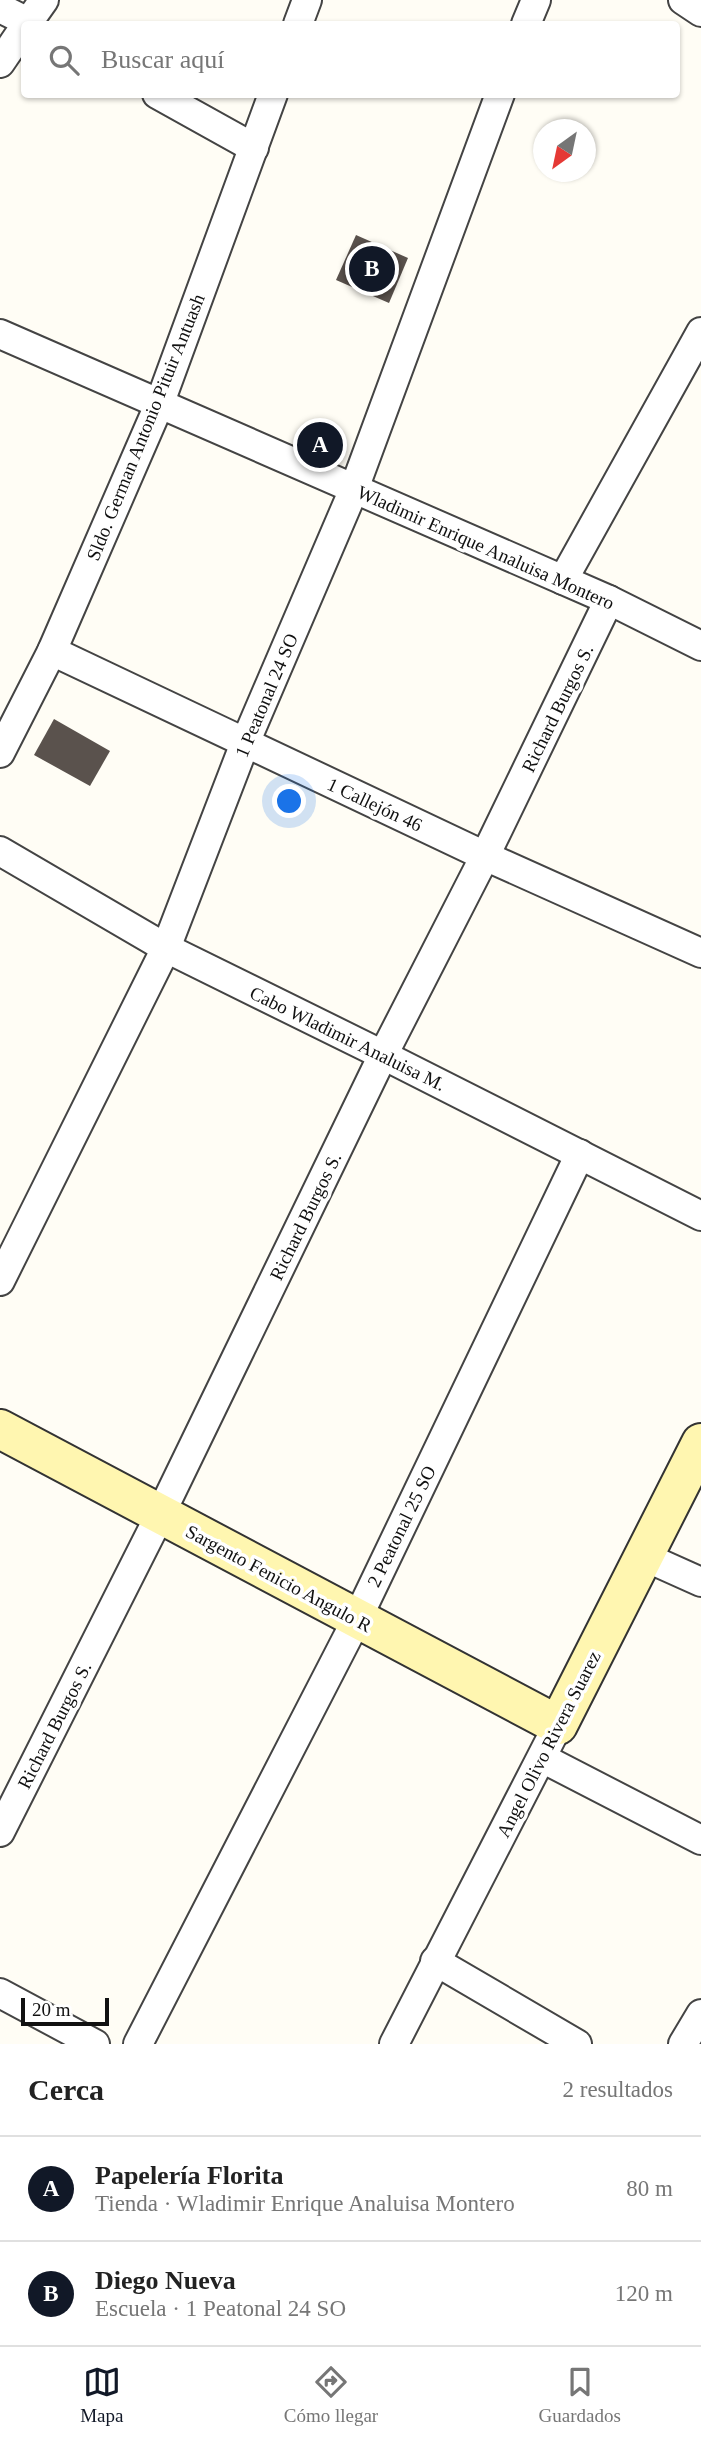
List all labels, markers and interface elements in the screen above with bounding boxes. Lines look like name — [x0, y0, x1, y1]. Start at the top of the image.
search box — [21, 21, 680, 98]
icon: search — [45, 41, 83, 79]
text: Buscar aquí — [101, 45, 224, 74]
north arrow — [533, 119, 596, 182]
pin: B — [349, 243, 395, 295]
street label: Sldo. German Antonio Pituir Antuash — [82, 290, 209, 563]
pin: A — [297, 419, 343, 471]
street label: Wladimir Enrique Analuisa Montero — [354, 481, 618, 614]
street label: 1 Peatonal 24 SO — [231, 630, 302, 760]
street label: Richard Burgos S. — [517, 641, 597, 776]
street label: 1 Callejón 46 — [324, 773, 426, 836]
your location — [272, 784, 306, 818]
street label: Cabo Wladimir Analuisa M. — [247, 982, 449, 1095]
street label: Richard Burgos S. — [265, 1149, 345, 1284]
street label: 2 Peatonal 25 SO — [363, 1462, 440, 1590]
street label: Sargento Fenicio Angulo R — [182, 1521, 375, 1636]
street label: Angel Olivo Rivera Suarez — [492, 1648, 605, 1841]
street label: Richard Burgos S. — [13, 1658, 95, 1792]
scale bar — [21, 1995, 108, 2027]
text: 20 m — [32, 1999, 71, 2020]
text: Cerca — [28, 2073, 104, 2106]
text: 2 resultados — [562, 2077, 673, 2102]
text: Papelería Florita — [95, 2161, 283, 2190]
text: A — [43, 2176, 59, 2201]
text: 80 m — [626, 2176, 673, 2201]
text: Tienda · Wladimir Enrique Analuisa Montero — [95, 2191, 515, 2216]
text: Diego Nueva — [95, 2266, 236, 2295]
text: B — [43, 2281, 59, 2306]
text: 120 m — [615, 2281, 673, 2306]
text: Escuela · 1 Peatonal 24 SO — [95, 2296, 346, 2321]
tab: Mapa — [80, 2363, 123, 2427]
tab: Cómo llegar — [284, 2363, 378, 2427]
tab: Guardados — [539, 2363, 621, 2427]

